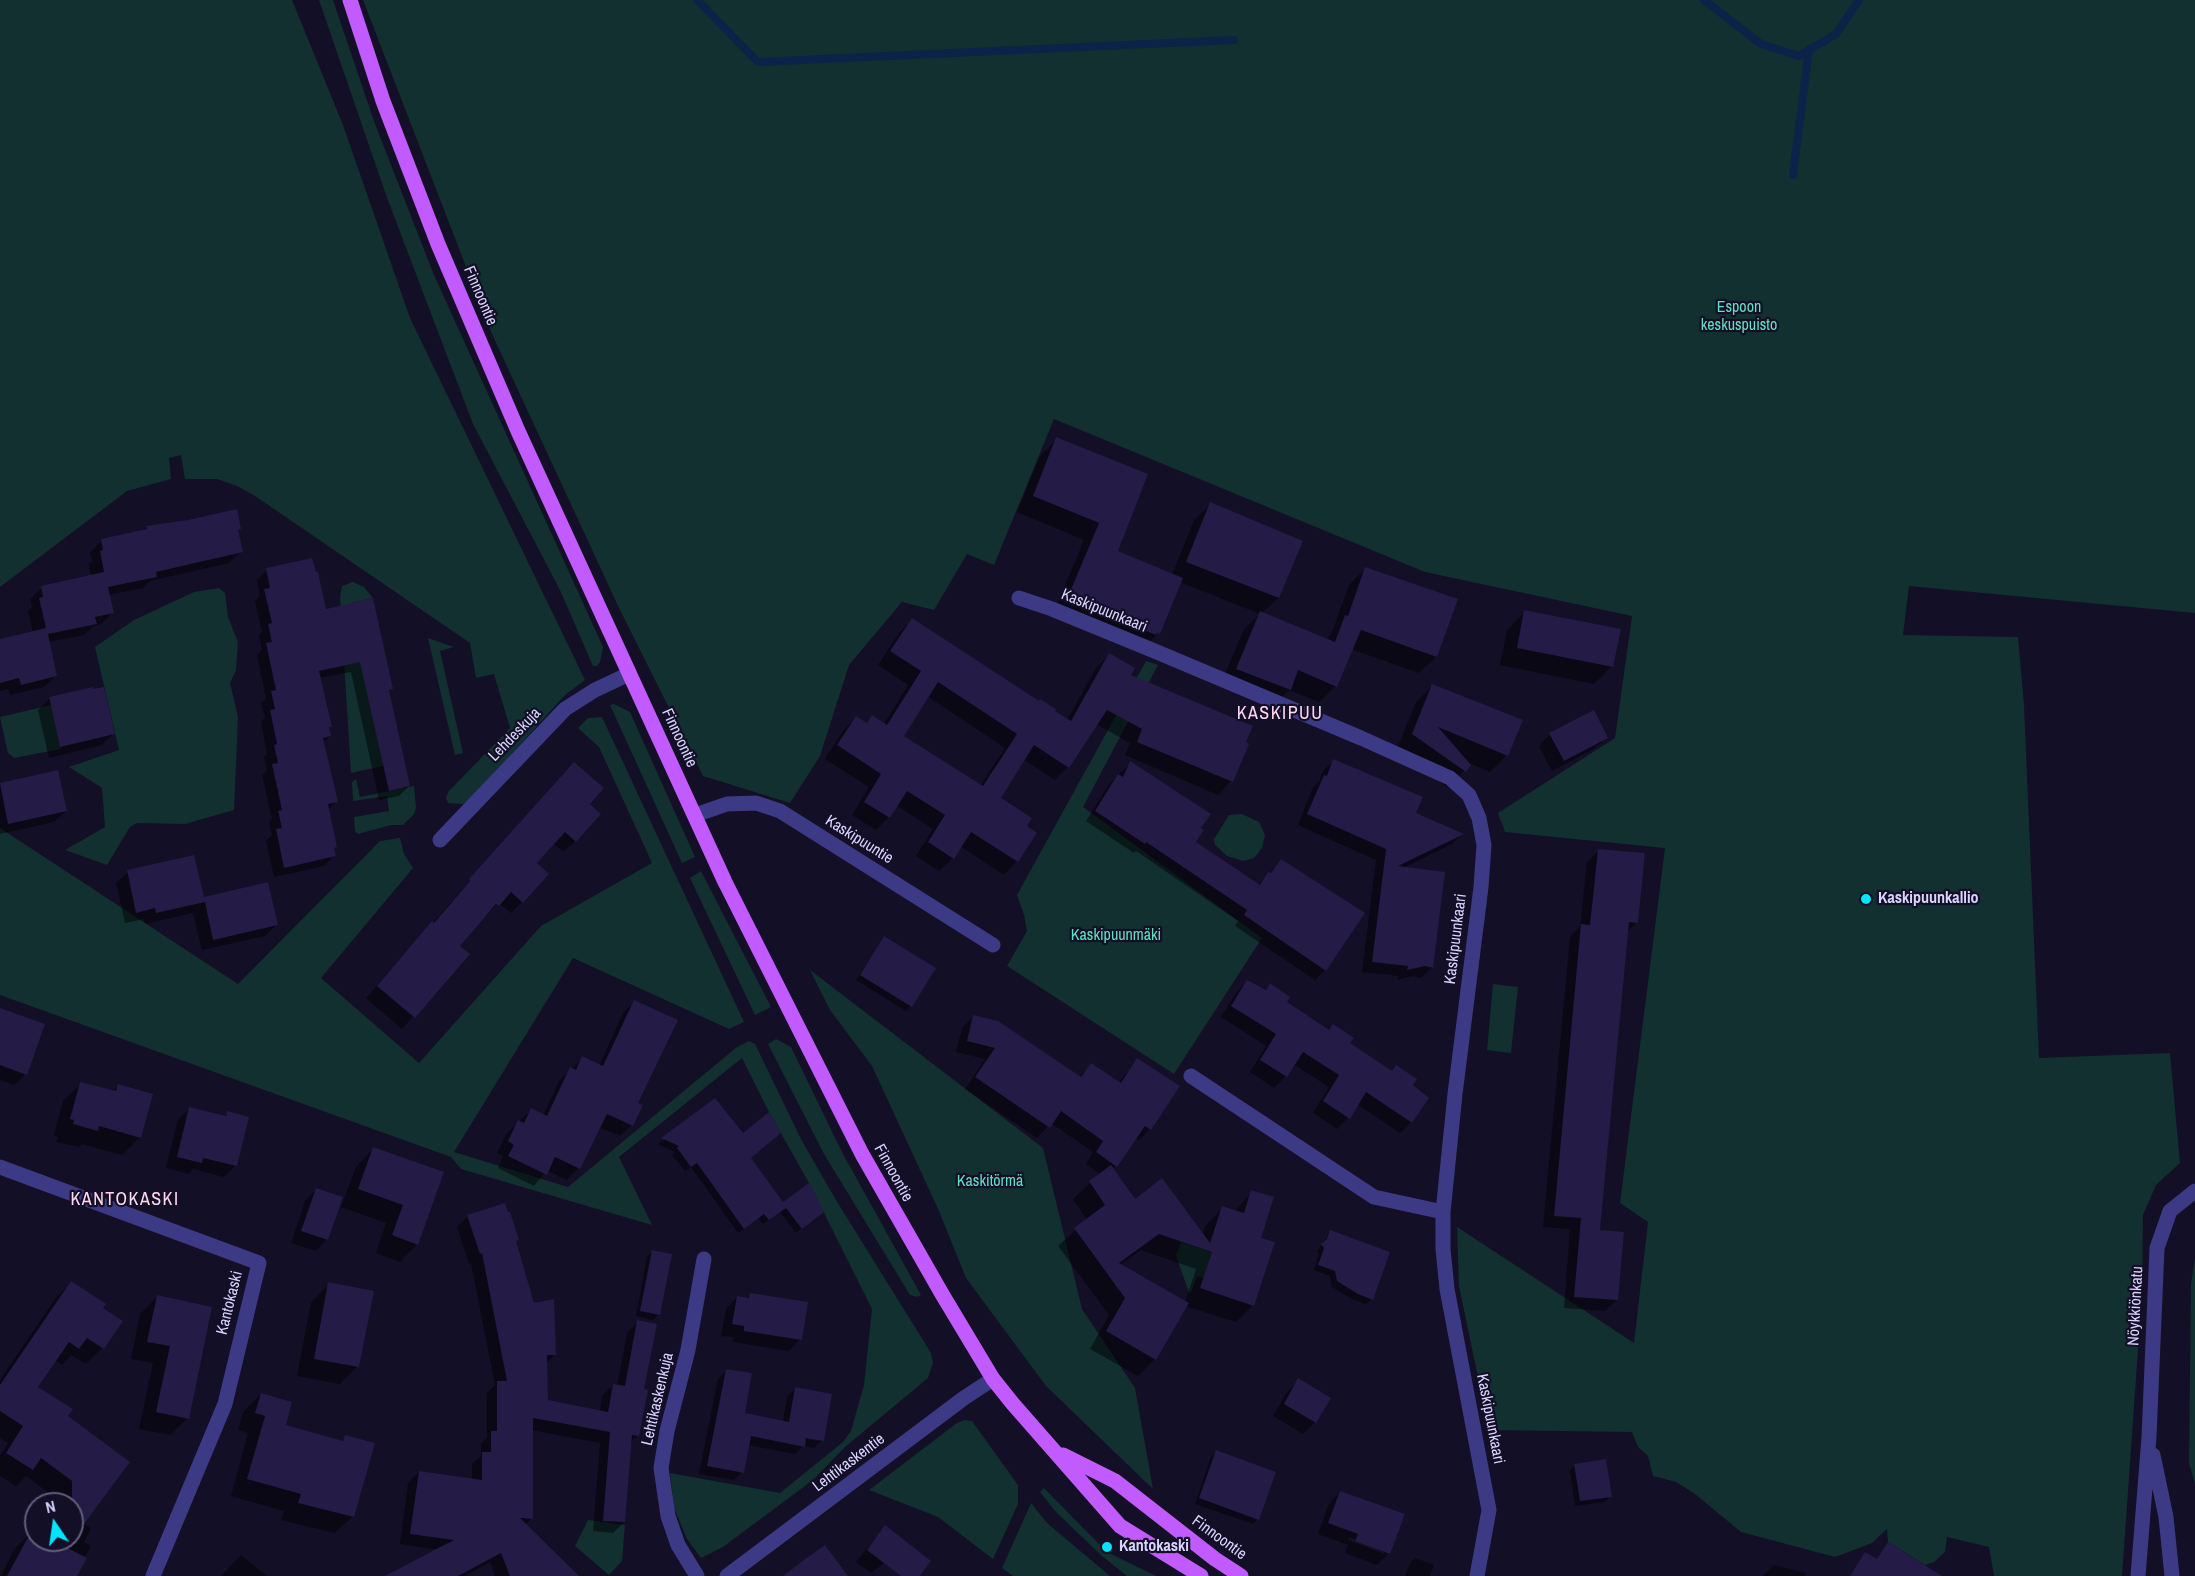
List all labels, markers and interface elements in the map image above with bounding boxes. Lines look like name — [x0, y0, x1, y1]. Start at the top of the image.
street label: Finnoontie — [459, 263, 501, 329]
park label: Espoon keskuspuisto — [1701, 298, 1777, 336]
street label: Kaskipuunkaari — [1058, 585, 1150, 637]
district label: KASKIPUU — [1237, 703, 1323, 725]
street label: Lehdeskuja — [485, 704, 545, 766]
street label: Finnoontie — [657, 706, 701, 770]
street label: Kaskipuuntie — [821, 812, 897, 868]
place label: Kaskipuunkallio — [1878, 889, 1979, 909]
marker: Kaskipuunkallio — [1859, 892, 1873, 906]
street label: Kaskipuunkaari — [1441, 893, 1471, 985]
park label: Kaskipuunmäki — [1071, 926, 1161, 946]
street label: Finnoontie — [869, 1141, 917, 1205]
park label: Kaskitörmä — [957, 1172, 1023, 1192]
district label: KANTOKASKI — [70, 1189, 180, 1211]
street label: Nöykkiönkatu — [2124, 1266, 2148, 1346]
street label: Kantokaski — [213, 1269, 247, 1337]
street label: Lehtikaskenkuja — [638, 1351, 678, 1447]
street label: Kaskipuunkaari — [1472, 1372, 1508, 1466]
street label: Lehtikaskentie — [809, 1430, 889, 1496]
north arrow — [24, 1492, 84, 1552]
text: N — [43, 1495, 57, 1518]
street label: Finnoontie — [1188, 1512, 1250, 1564]
place label: Kantokaski — [1119, 1537, 1189, 1557]
marker: Kantokaski — [1100, 1540, 1114, 1554]

